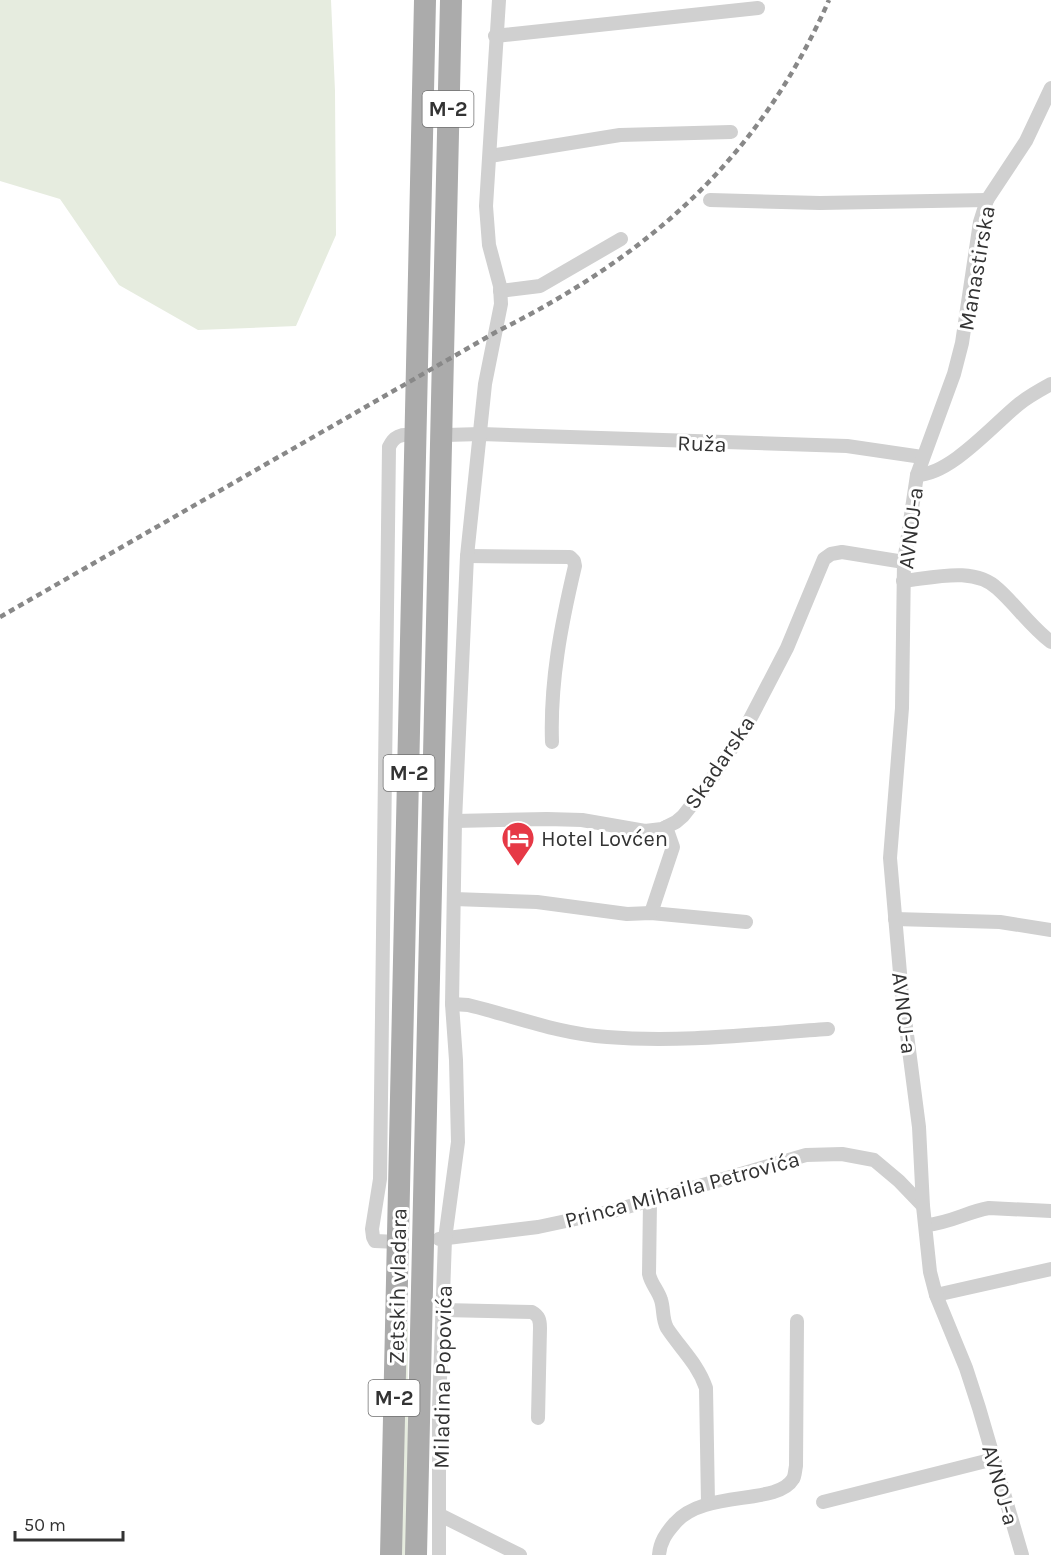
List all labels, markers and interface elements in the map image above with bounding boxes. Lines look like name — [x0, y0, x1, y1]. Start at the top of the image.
road number: M-2 — [422, 91, 474, 127]
street label: Manastirska — [953, 204, 1001, 333]
street label: Ruža — [677, 430, 727, 458]
street label: AVNOJ-a — [893, 486, 929, 571]
street label: Skadarska — [679, 711, 761, 814]
road number: M-2 — [384, 755, 434, 791]
hotel icon: Hotel Lovćen — [500, 820, 536, 867]
place label: Hotel Lovćen — [541, 826, 668, 852]
street label: AVNOJ-a — [886, 971, 922, 1056]
street label: Princa Mihaila Petrovića — [562, 1146, 803, 1234]
street label: Zetskih vladara — [384, 1208, 412, 1364]
street label: Miladina Popovića — [428, 1285, 458, 1469]
road number: M-2 — [368, 1380, 420, 1416]
street label: AVNOJ-a — [976, 1442, 1024, 1528]
scale bar — [15, 1504, 123, 1542]
text: 50 m — [24, 1514, 66, 1536]

